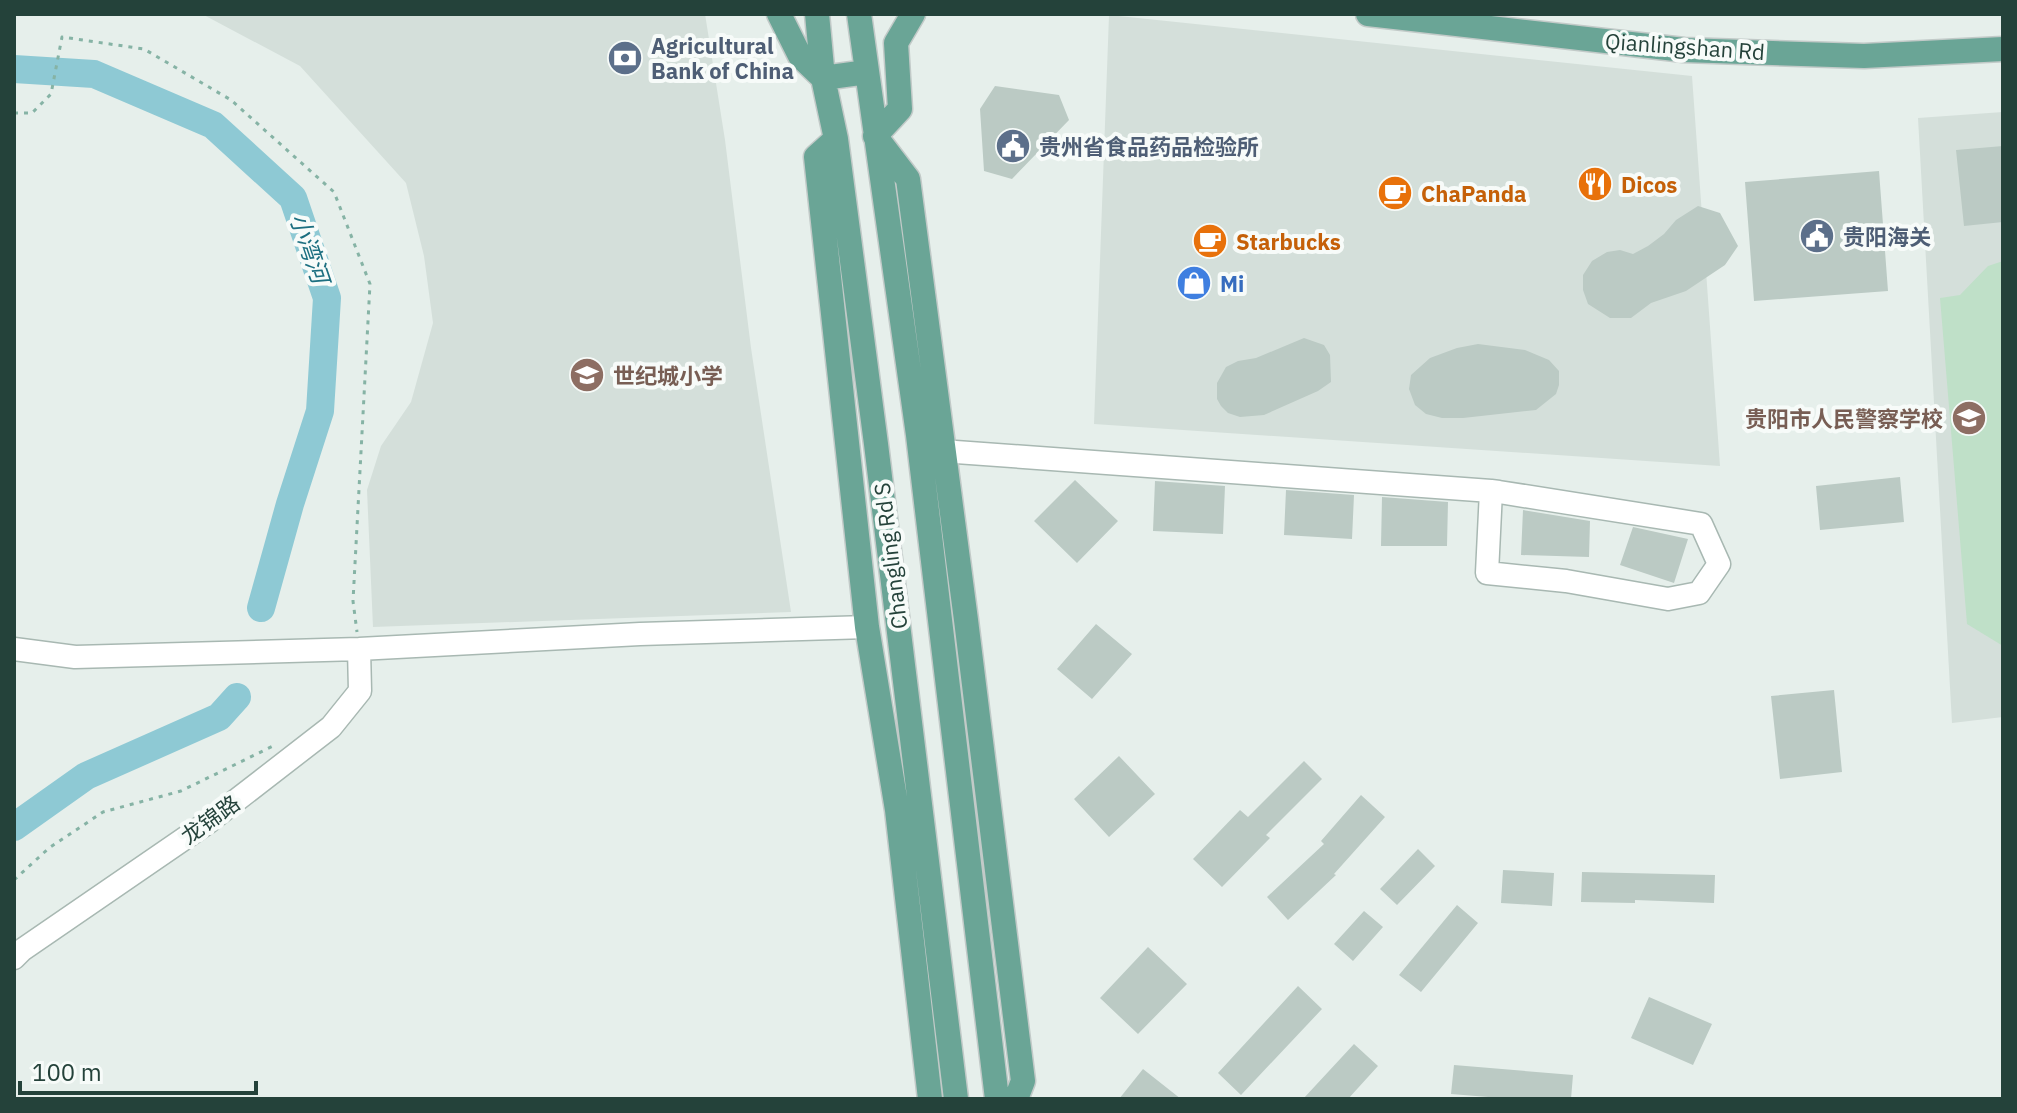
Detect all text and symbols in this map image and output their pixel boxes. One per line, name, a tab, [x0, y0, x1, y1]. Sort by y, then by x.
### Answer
street label: Qianlingshan Rd	[1604, 26, 1766, 66]
place label: Agricultural Bank of China	[651, 31, 794, 85]
bank icon: Agricultural Bank of China	[606, 39, 644, 77]
public building icon: 贵州省食品药品检验所	[994, 127, 1032, 165]
place label: 贵州省食品药品检验所	[1039, 132, 1259, 161]
restaurant icon: Dicos	[1576, 165, 1614, 203]
place label: Dicos	[1621, 170, 1677, 199]
cafe icon: ChaPanda	[1376, 174, 1414, 212]
place label: ChaPanda	[1421, 179, 1527, 208]
water label: 小湾河	[283, 209, 338, 291]
public building icon: 贵阳海关	[1798, 217, 1836, 255]
cafe icon: Starbucks	[1191, 222, 1229, 260]
place label: 贵阳海关	[1843, 222, 1931, 251]
place label: Starbucks	[1236, 227, 1341, 256]
shop icon: Mi	[1175, 264, 1213, 302]
place label: Mi	[1220, 269, 1244, 298]
school or university icon: 世纪城小学	[568, 356, 606, 394]
place label: 世纪城小学	[613, 361, 723, 390]
school or university icon: 贵阳市人民警察学校	[1950, 399, 1988, 437]
place label: 贵阳市人民警察学校	[1745, 404, 1943, 433]
street label: Changling Rd S	[867, 481, 913, 631]
street label: 龙锦路	[175, 788, 245, 850]
scale bar	[20, 1045, 256, 1095]
text: 100 m	[32, 1056, 102, 1088]

